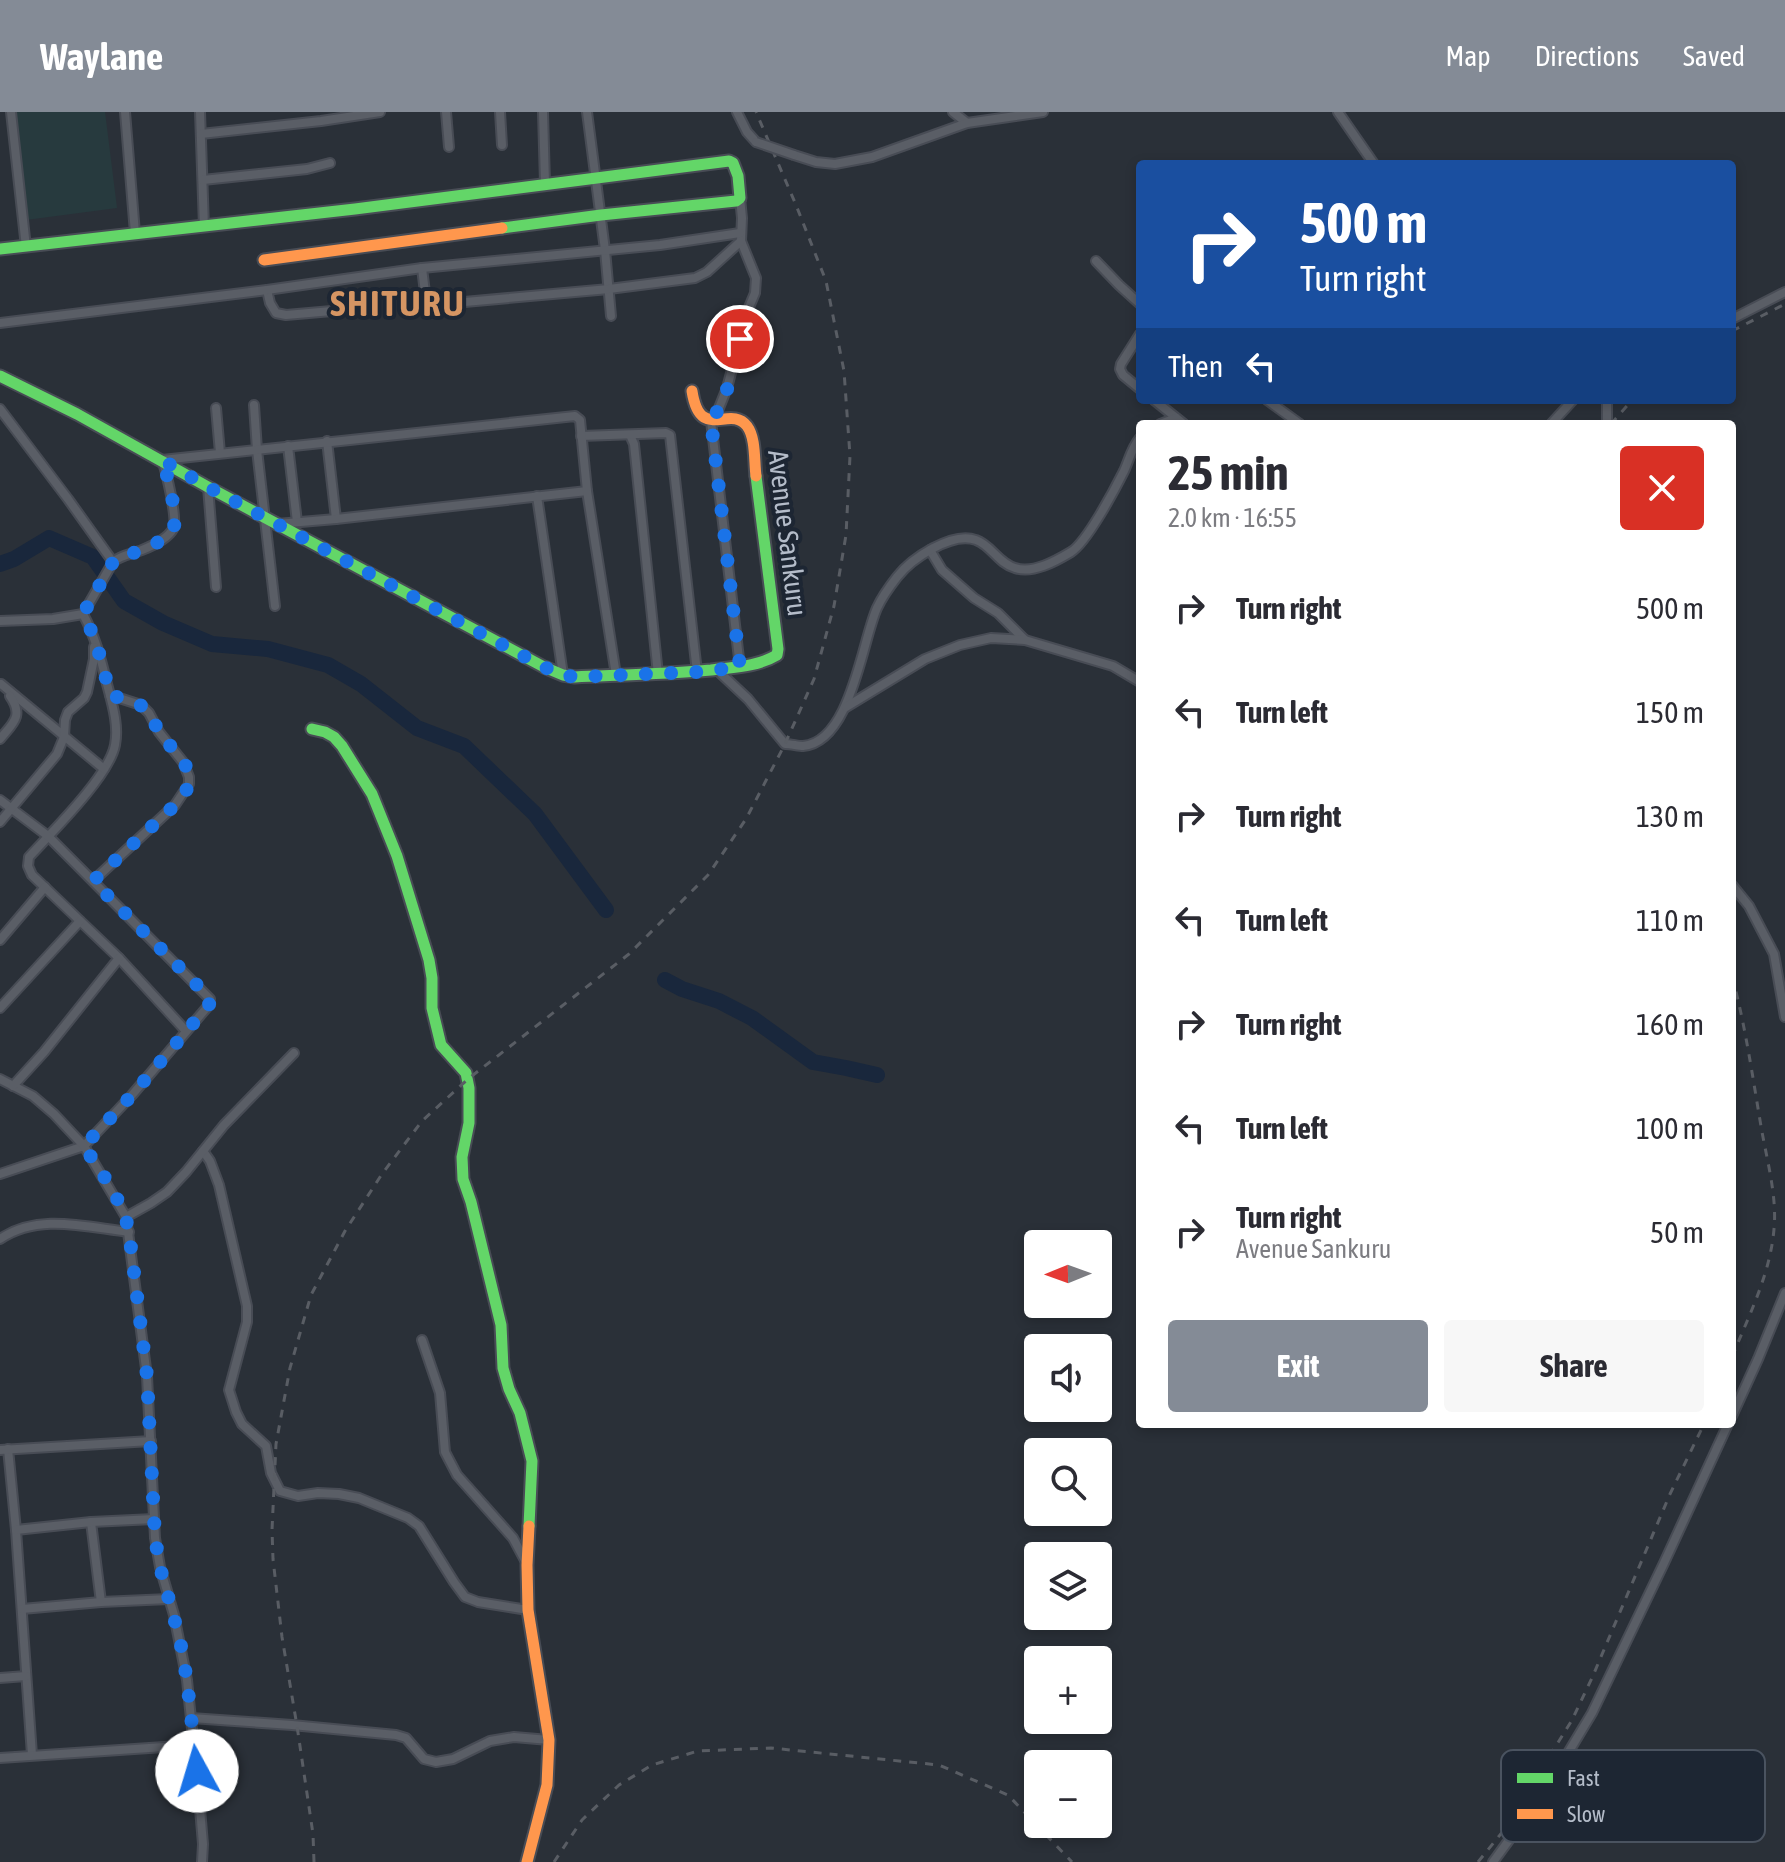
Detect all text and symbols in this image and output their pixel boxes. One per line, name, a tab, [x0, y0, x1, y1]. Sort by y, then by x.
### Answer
text: Waylane	[40, 35, 163, 78]
text: Map	[1446, 40, 1491, 72]
text: Directions	[1535, 40, 1639, 72]
text: Saved	[1683, 40, 1745, 72]
text: 500 m	[1300, 191, 1427, 255]
icon: right	[1168, 192, 1272, 296]
text: Turn right	[1300, 257, 1427, 299]
district label: SHITURU	[330, 282, 466, 324]
pin	[706, 305, 774, 373]
icon: arrive	[718, 317, 762, 361]
icon: left	[1239, 344, 1283, 388]
text: Then	[1168, 349, 1223, 383]
text: 25 min	[1168, 445, 1289, 500]
button: close	[1620, 446, 1704, 530]
street label: Avenue Sankuru	[762, 448, 814, 618]
text: 2.0 km · 16:55	[1168, 503, 1297, 533]
icon: right	[1168, 586, 1212, 630]
text: Turn right	[1236, 591, 1342, 625]
text: 500 m	[1636, 591, 1704, 625]
icon: left	[1168, 690, 1212, 734]
text: Turn left	[1236, 695, 1328, 729]
text: 150 m	[1636, 695, 1704, 729]
icon: right	[1168, 794, 1212, 838]
text: Turn right	[1236, 799, 1342, 833]
text: 130 m	[1636, 799, 1704, 833]
icon: left	[1168, 898, 1212, 942]
text: Turn left	[1236, 903, 1328, 937]
text: 110 m	[1636, 903, 1704, 937]
icon: right	[1168, 1002, 1212, 1046]
text: Turn right	[1236, 1007, 1342, 1041]
text: 160 m	[1636, 1007, 1704, 1041]
icon: left	[1168, 1106, 1212, 1150]
text: Turn left	[1236, 1111, 1328, 1145]
text: 100 m	[1636, 1111, 1704, 1145]
text: Turn right	[1236, 1200, 1342, 1234]
icon: right	[1168, 1210, 1212, 1254]
text: 50 m	[1650, 1215, 1704, 1249]
north arrow	[1024, 1230, 1112, 1318]
map controls	[1024, 1230, 1112, 1838]
text: Avenue Sankuru	[1236, 1234, 1391, 1264]
button: Exit	[1168, 1320, 1428, 1412]
button: Share	[1444, 1320, 1704, 1412]
button: sound	[1024, 1334, 1112, 1422]
button: search	[1024, 1438, 1112, 1526]
button: layers	[1024, 1542, 1112, 1630]
button: +	[1024, 1646, 1112, 1734]
position arrow	[155, 1729, 239, 1813]
button: −	[1024, 1750, 1112, 1838]
legend	[1501, 1750, 1765, 1842]
text: Fast	[1567, 1765, 1600, 1791]
text: Slow	[1567, 1801, 1605, 1827]

